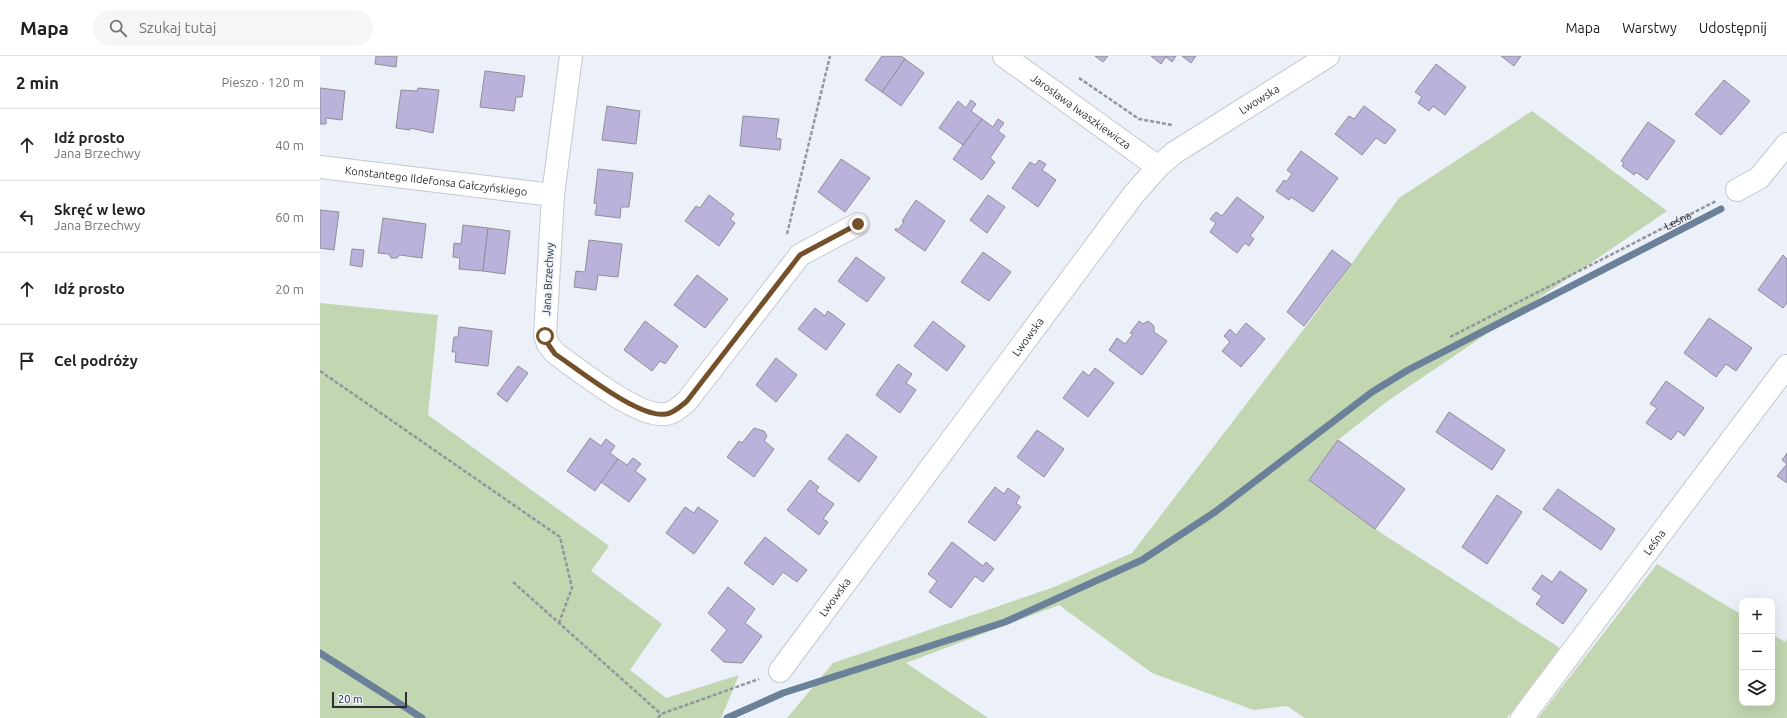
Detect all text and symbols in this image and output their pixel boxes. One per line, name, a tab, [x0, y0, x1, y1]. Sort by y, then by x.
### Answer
search box	[93, 10, 373, 46]
text: Mapa	[20, 17, 69, 39]
icon: search	[107, 17, 129, 39]
text: Szukaj tutaj	[139, 19, 216, 36]
text: Mapa	[1565, 20, 1600, 36]
text: Warstwy	[1622, 20, 1677, 36]
text: Udostępnij	[1699, 20, 1767, 36]
street label: Jarosława Iwaszkiewicza	[1029, 72, 1133, 152]
text: 2 min	[16, 73, 59, 92]
text: Pieszo · 120 m	[221, 75, 304, 89]
street label: Lwowska	[1237, 82, 1281, 116]
text: Idź prosto	[54, 129, 125, 146]
icon: ahead	[16, 134, 38, 156]
text: 40 m	[275, 138, 304, 152]
text: Jana Brzechwy	[54, 146, 140, 160]
street label: Konstantego Ildefonsa Gałczyńskiego	[344, 164, 528, 198]
text: Skręć w lewo	[54, 201, 146, 218]
icon: left	[16, 206, 38, 228]
street label: Leśna	[1663, 209, 1693, 232]
text: 60 m	[275, 210, 304, 224]
route end	[849, 215, 867, 233]
text: Jana Brzechwy	[54, 218, 140, 232]
street label: Jana Brzechwy	[540, 241, 556, 316]
icon: ahead	[16, 278, 38, 300]
text: Idź prosto	[54, 280, 125, 297]
text: 20 m	[275, 282, 304, 296]
street label: Lwowska	[1010, 315, 1046, 359]
route start	[536, 327, 554, 345]
icon: arrive	[16, 350, 38, 372]
text: Cel podróży	[54, 352, 138, 369]
street label: Leśna	[1641, 527, 1668, 557]
street label: Lwowska	[817, 576, 853, 619]
map controls	[1739, 598, 1775, 706]
button: +	[1739, 598, 1775, 634]
button: −	[1739, 634, 1775, 670]
button: layers	[1739, 670, 1775, 706]
scale bar	[332, 690, 407, 709]
text: 20 m	[338, 693, 362, 705]

